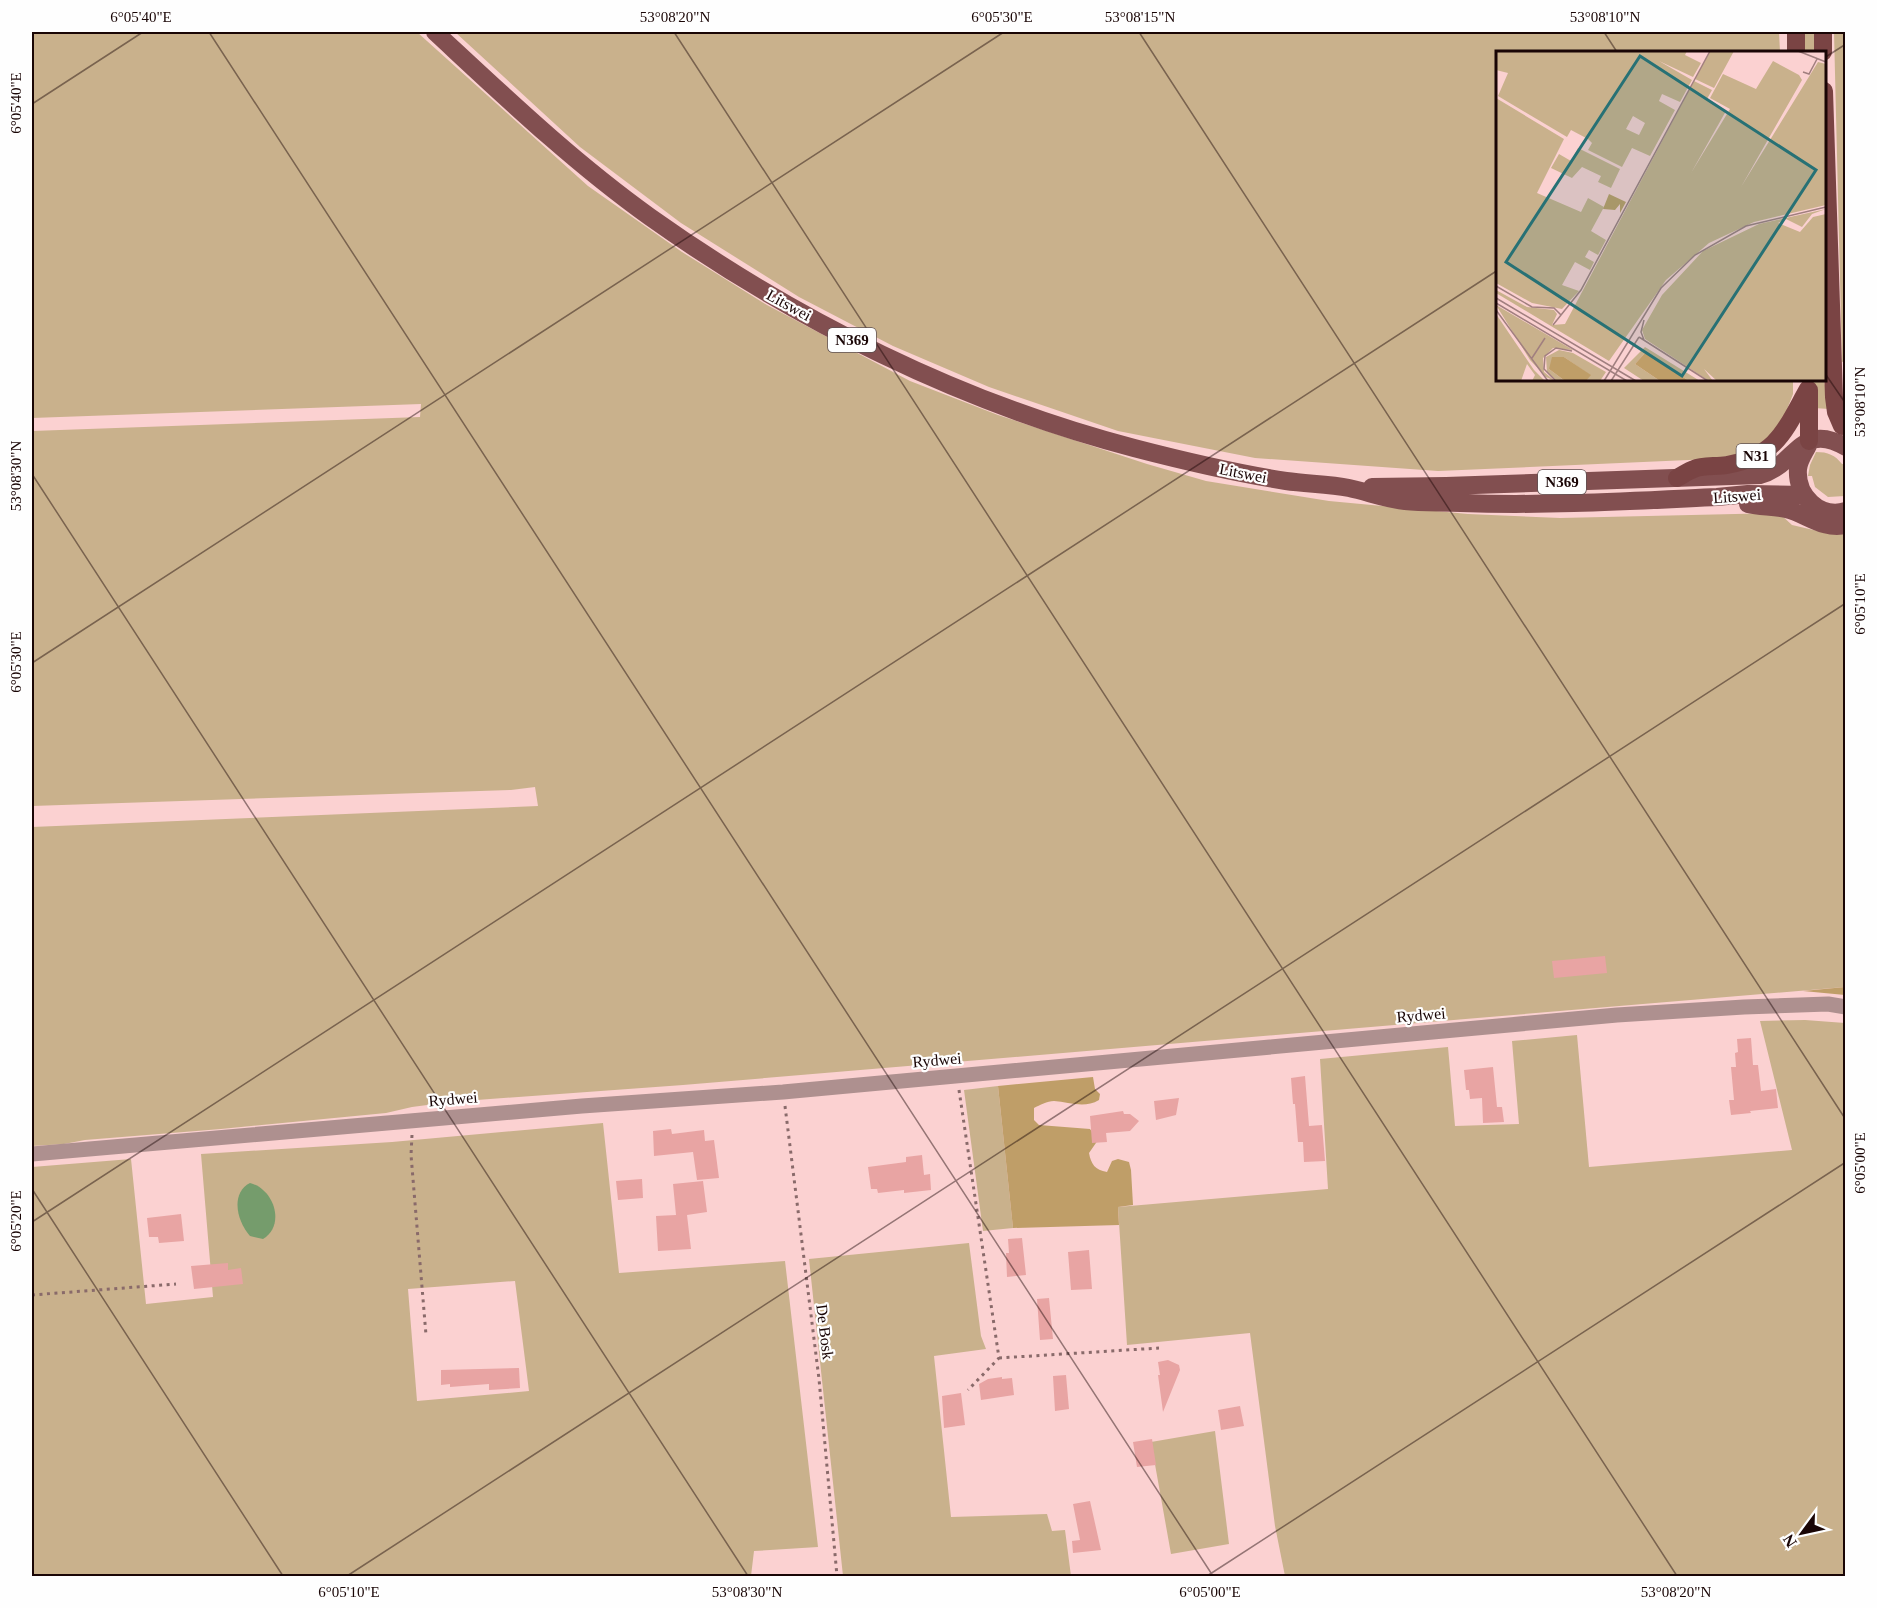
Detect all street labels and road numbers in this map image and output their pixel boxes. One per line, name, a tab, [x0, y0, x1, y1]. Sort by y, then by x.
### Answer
street label: Litswei	[764, 286, 815, 324]
road number: N369	[828, 328, 876, 352]
road number: N31	[1736, 444, 1776, 468]
street label: Litswei	[1218, 460, 1269, 486]
road number: N369	[1538, 470, 1586, 494]
street label: Litswei	[1712, 486, 1762, 506]
street label: Rydwei	[1396, 1004, 1447, 1027]
street label: Rydwei	[912, 1049, 963, 1072]
street label: Rydwei	[428, 1088, 479, 1111]
street label: De Bosk	[813, 1303, 837, 1361]

